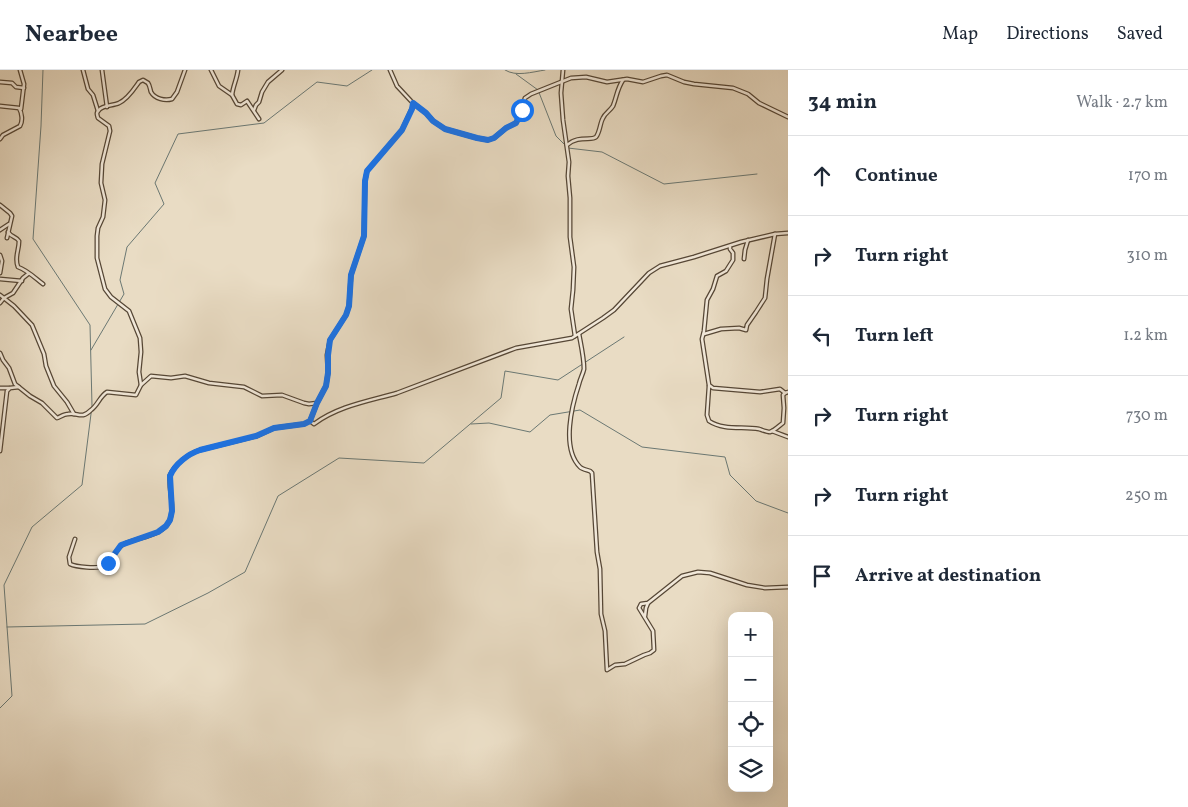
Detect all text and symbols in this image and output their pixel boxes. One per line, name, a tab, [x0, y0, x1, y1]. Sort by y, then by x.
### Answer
text: Nearbee	[25, 18, 118, 52]
text: Map	[942, 22, 978, 47]
text: Directions	[1006, 22, 1089, 47]
text: Saved	[1117, 22, 1163, 47]
text: 34 min	[808, 88, 877, 117]
text: Walk · 2.7 km	[1076, 92, 1168, 114]
route start	[511, 99, 534, 122]
icon: ahead	[808, 162, 836, 190]
text: Continue	[855, 163, 938, 189]
text: 170 m	[1128, 165, 1168, 187]
icon: right	[808, 242, 836, 270]
text: Turn right	[855, 243, 948, 269]
text: 310 m	[1127, 245, 1168, 267]
icon: left	[808, 322, 836, 350]
text: Turn left	[855, 323, 934, 349]
text: 1.2 km	[1123, 325, 1168, 347]
icon: right	[808, 402, 836, 430]
text: Turn right	[855, 403, 948, 429]
text: 730 m	[1126, 405, 1168, 427]
icon: right	[808, 482, 836, 510]
text: Turn right	[855, 483, 948, 509]
text: 250 m	[1125, 485, 1168, 507]
route end	[97, 552, 120, 575]
icon: arrive	[808, 562, 836, 590]
text: Arrive at destination	[855, 563, 1041, 589]
map controls	[728, 612, 773, 792]
button: +	[728, 612, 773, 657]
button: −	[728, 657, 773, 702]
button: locate	[728, 702, 773, 747]
button: layers	[728, 747, 773, 792]

